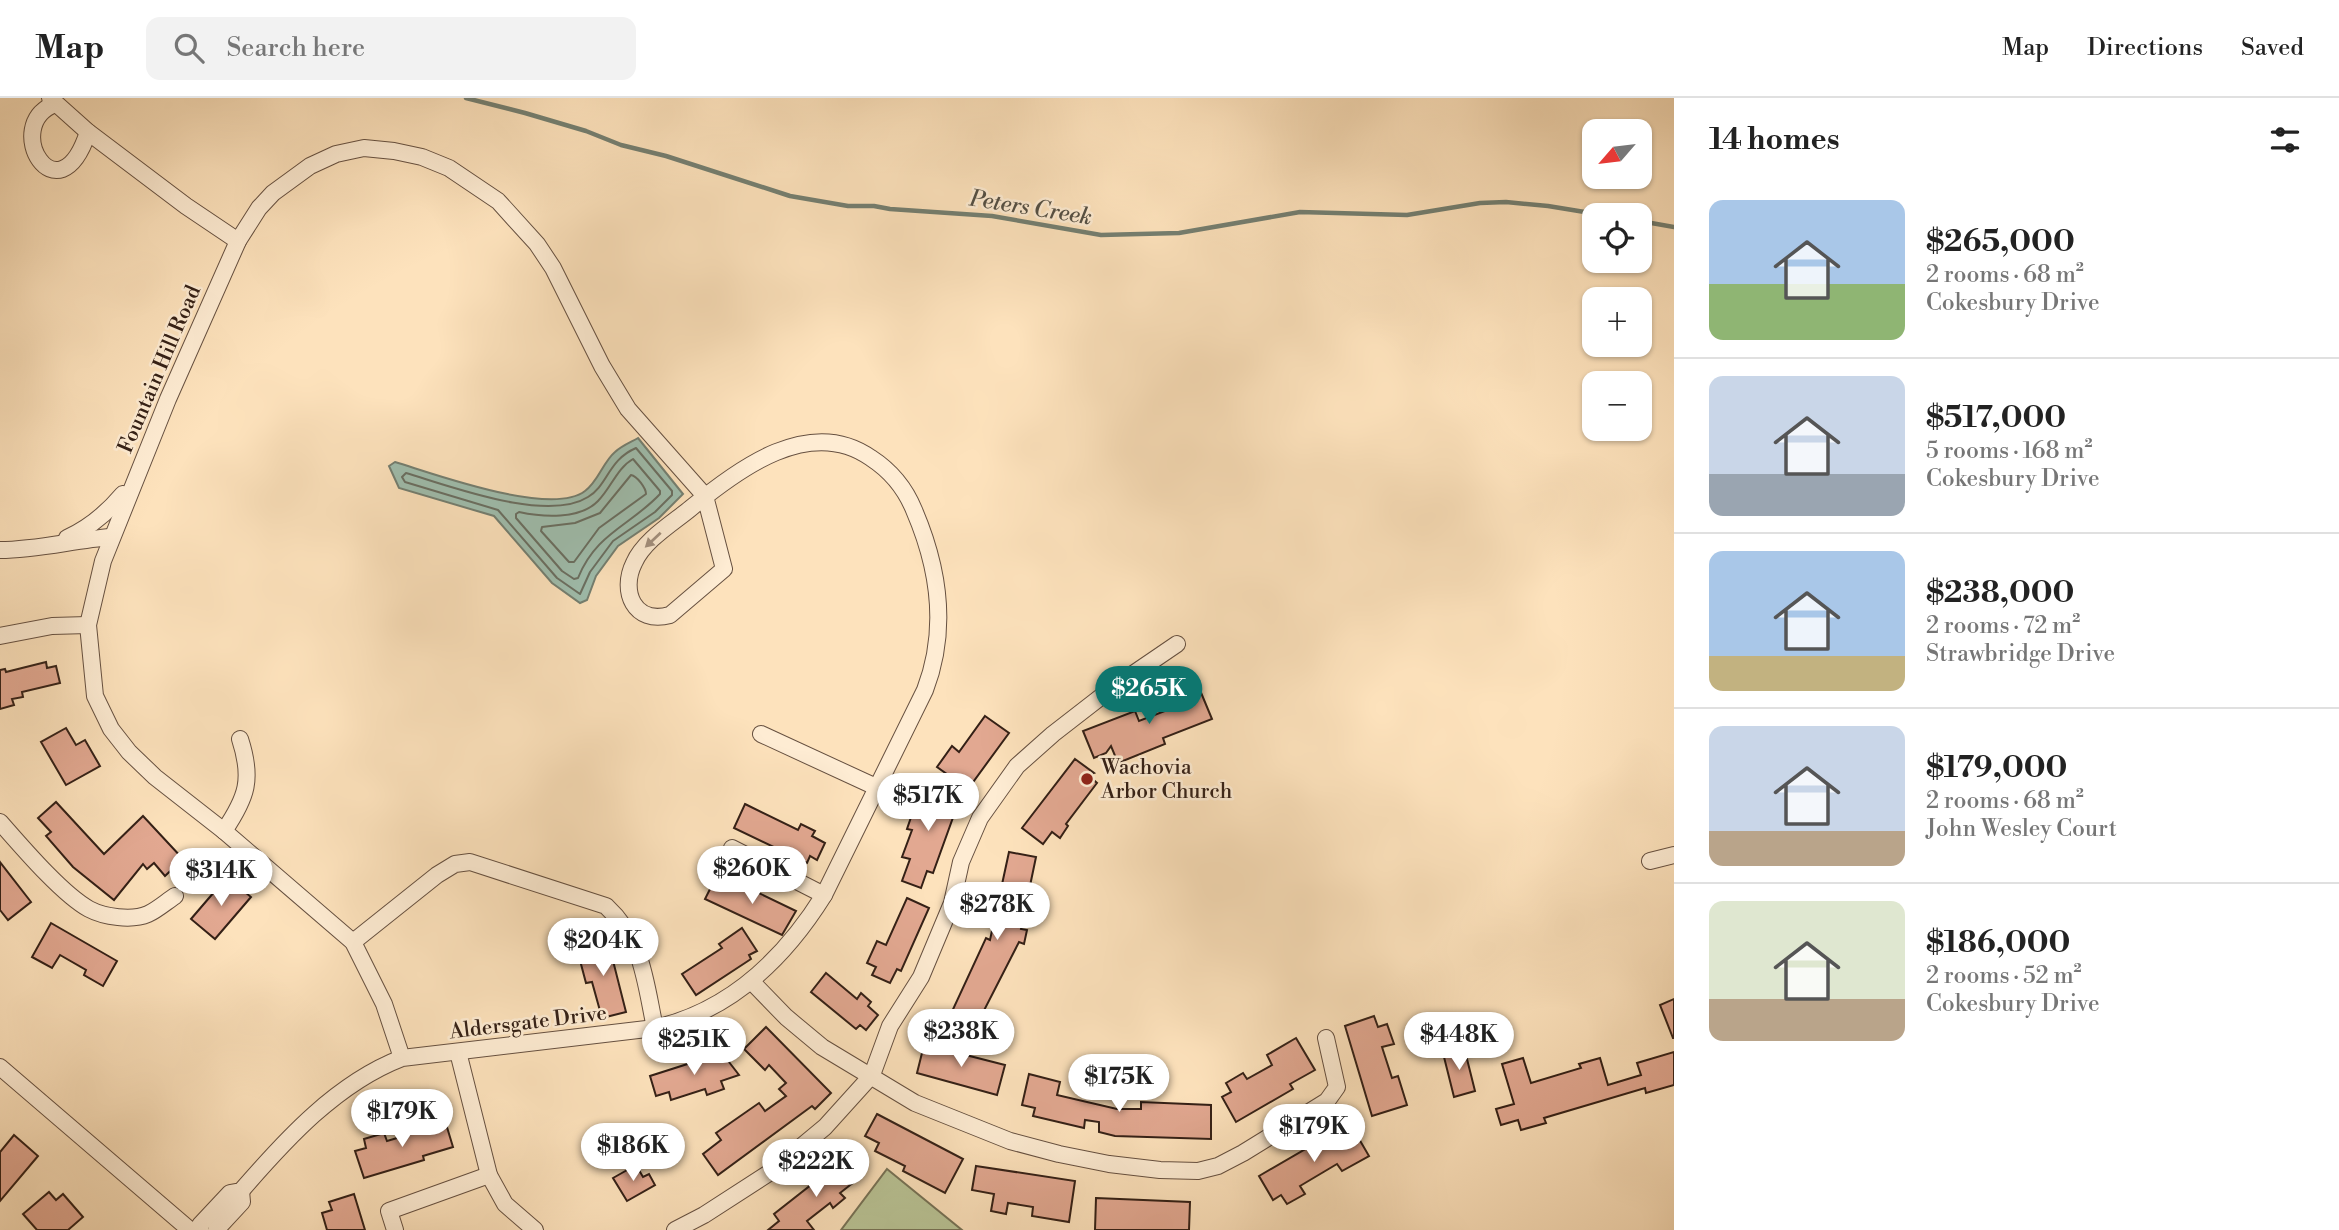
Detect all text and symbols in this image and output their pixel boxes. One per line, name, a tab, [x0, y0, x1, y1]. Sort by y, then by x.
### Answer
search box	[146, 17, 636, 80]
text: Map	[35, 28, 104, 69]
icon: search	[170, 29, 208, 67]
text: Search here	[226, 32, 365, 64]
text: Map	[2002, 33, 2049, 63]
text: Directions	[2087, 33, 2203, 63]
text: Saved	[2241, 33, 2304, 63]
north arrow	[1582, 119, 1652, 189]
map controls	[1582, 119, 1652, 441]
text: 14 homes	[1709, 121, 1840, 159]
icon: filters	[2266, 121, 2304, 159]
water label: Peters Creek	[967, 184, 1094, 231]
button: locate	[1582, 203, 1652, 273]
text: $265,000	[1926, 223, 2075, 261]
icon: home	[1765, 228, 1849, 312]
text: 2 rooms · 68 m²	[1926, 261, 2084, 289]
street label: Fountain Hill Road	[113, 281, 207, 457]
button: +	[1582, 287, 1652, 357]
text: Cokesbury Drive	[1926, 289, 2100, 317]
button: −	[1582, 371, 1652, 441]
text: $517,000	[1926, 399, 2066, 437]
icon: home	[1765, 404, 1849, 488]
text: 5 rooms · 168 m²	[1926, 437, 2093, 465]
text: Cokesbury Drive	[1926, 465, 2100, 493]
one-way arrow	[645, 532, 662, 548]
text: $238,000	[1926, 574, 2074, 612]
icon: home	[1765, 579, 1849, 663]
text: 2 rooms · 72 m²	[1926, 612, 2080, 640]
text: Strawbridge Drive	[1926, 640, 2115, 668]
pin: $265K	[1100, 666, 1198, 726]
text: $265K	[1111, 675, 1187, 703]
text: $179,000	[1926, 749, 2067, 787]
icon: home	[1765, 754, 1849, 838]
place label: Wachovia Arbor Church	[1100, 755, 1233, 805]
marker: Wachovia Arbor Church	[1079, 771, 1095, 787]
pin: $517K	[879, 774, 977, 833]
text: $517K	[893, 782, 963, 810]
text: 2 rooms · 68 m²	[1926, 787, 2084, 815]
text: John Wesley Court	[1926, 815, 2117, 843]
pin: $260K	[703, 846, 801, 906]
pin: $314K	[172, 848, 270, 908]
text: $260K	[713, 855, 791, 883]
text: $314K	[185, 857, 257, 885]
pin: $278K	[948, 882, 1046, 942]
text: $278K	[960, 891, 1034, 919]
pin: $204K	[554, 918, 652, 978]
text: $186,000	[1926, 924, 2070, 962]
text: $204K	[564, 927, 642, 955]
icon: home	[1765, 929, 1849, 1013]
text: 2 rooms · 52 m²	[1926, 962, 2082, 990]
text: Cokesbury Drive	[1926, 990, 2100, 1018]
street label: Aldersgate Drive	[447, 1000, 608, 1046]
pin: $238K	[912, 1010, 1010, 1069]
pin: $448K	[1410, 1012, 1508, 1072]
pin: $251K	[645, 1018, 743, 1077]
text: $238K	[923, 1018, 999, 1046]
text: $448K	[1420, 1021, 1498, 1049]
text: $251K	[658, 1026, 730, 1054]
pin: $175K	[1070, 1054, 1168, 1114]
text: $175K	[1084, 1063, 1154, 1091]
pin: $179K	[353, 1090, 451, 1149]
text: $179K	[367, 1098, 437, 1126]
pin: $179K	[1265, 1104, 1363, 1164]
text: $179K	[1279, 1113, 1349, 1141]
pin: $186K	[584, 1124, 682, 1183]
text: $186K	[597, 1132, 669, 1160]
pin: $222K	[767, 1140, 865, 1199]
text: $222K	[778, 1148, 854, 1176]

